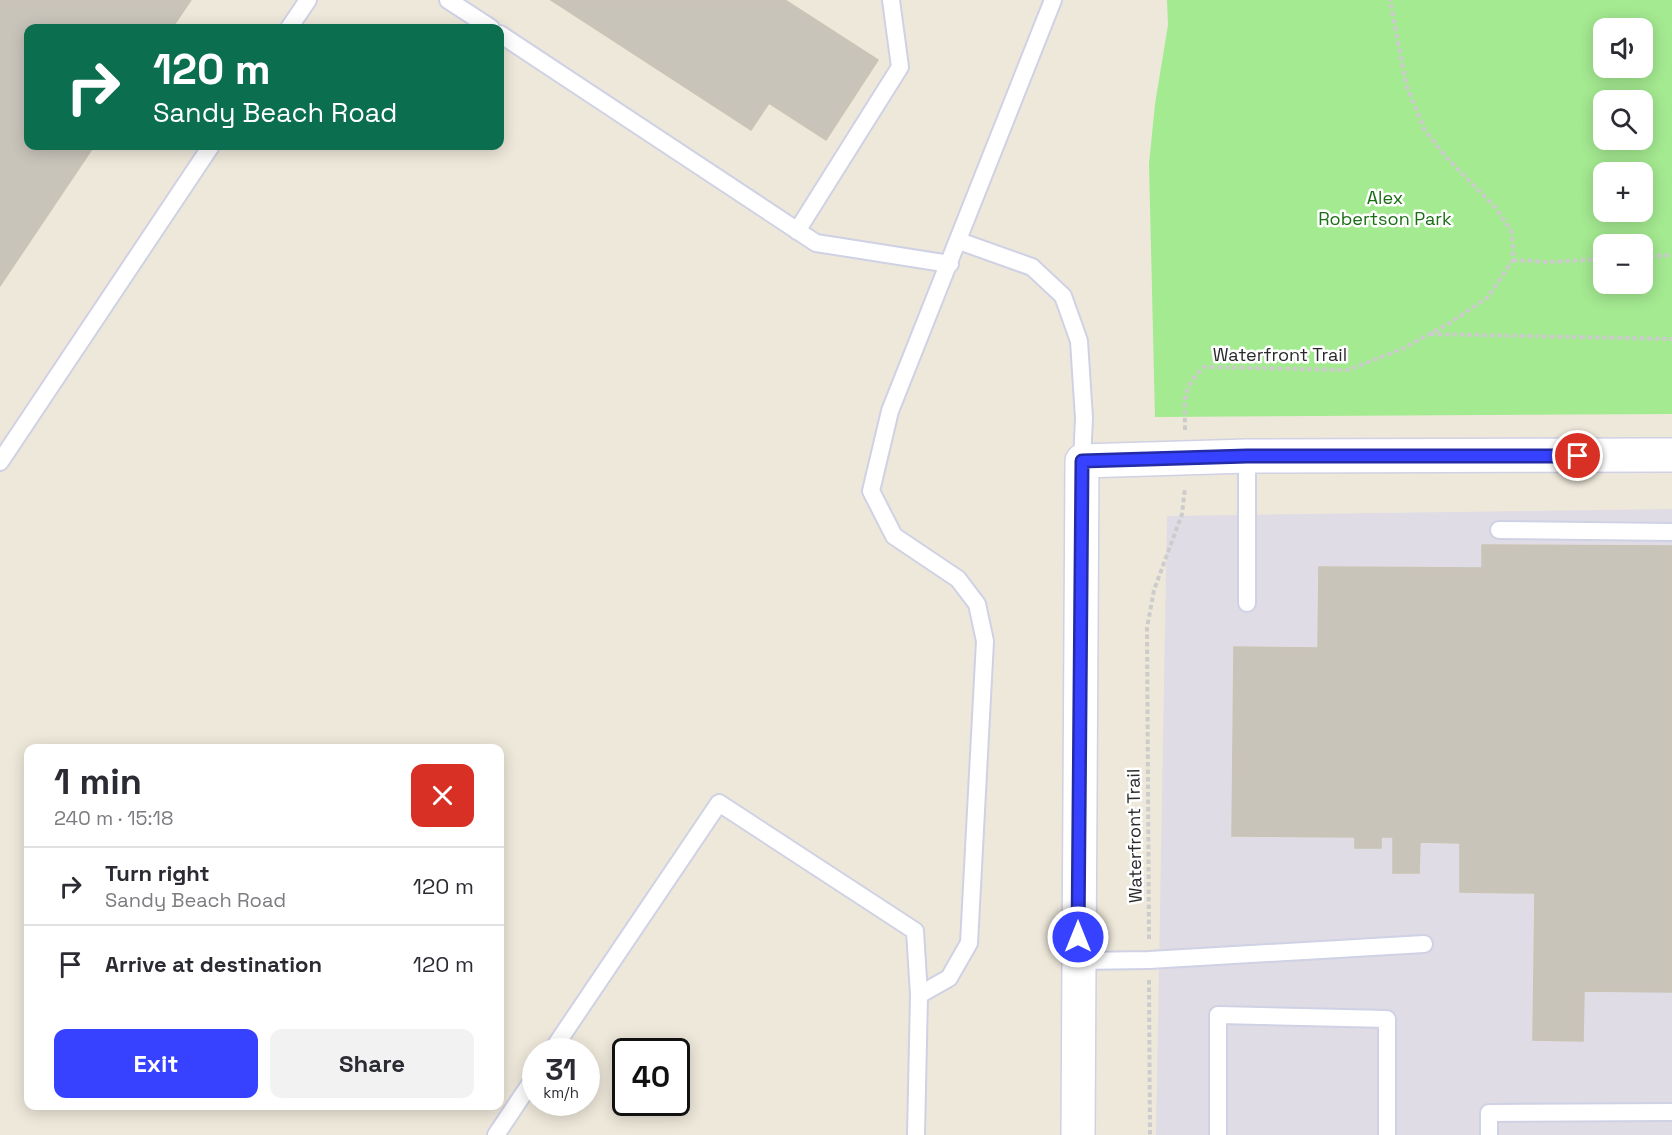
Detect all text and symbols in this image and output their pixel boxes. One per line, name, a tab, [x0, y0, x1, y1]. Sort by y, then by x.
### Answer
map controls	[1593, 18, 1653, 294]
button: sound	[1593, 18, 1653, 78]
text: 120 m	[153, 43, 271, 96]
icon: right	[54, 48, 132, 126]
button: search	[1593, 90, 1653, 150]
text: Sandy Beach Road	[153, 95, 397, 130]
button: +	[1593, 162, 1653, 222]
park label: Alex Robertson Park	[1318, 186, 1452, 230]
button: −	[1593, 234, 1653, 294]
street label: Waterfront Trail	[1213, 343, 1347, 366]
pin	[1552, 430, 1603, 481]
icon: arrive	[1561, 439, 1594, 472]
text: 1 min	[54, 759, 142, 805]
button: close	[411, 764, 474, 827]
street label: Waterfront Trail	[1121, 769, 1147, 903]
text: 240 m · 15:18	[54, 805, 173, 831]
text: Turn right	[105, 859, 210, 887]
icon: right	[54, 870, 87, 903]
text: 120 m	[413, 872, 474, 900]
text: Sandy Beach Road	[105, 887, 286, 913]
position arrow	[1046, 905, 1110, 969]
icon: arrive	[54, 948, 87, 981]
text: Arrive at destination	[105, 950, 322, 978]
text: 120 m	[413, 950, 474, 978]
button: Exit	[54, 1029, 258, 1098]
button: Share	[270, 1029, 474, 1098]
speed limit sign: 40	[612, 1038, 690, 1116]
text: 31	[545, 1050, 577, 1089]
text: km/h	[543, 1083, 579, 1102]

